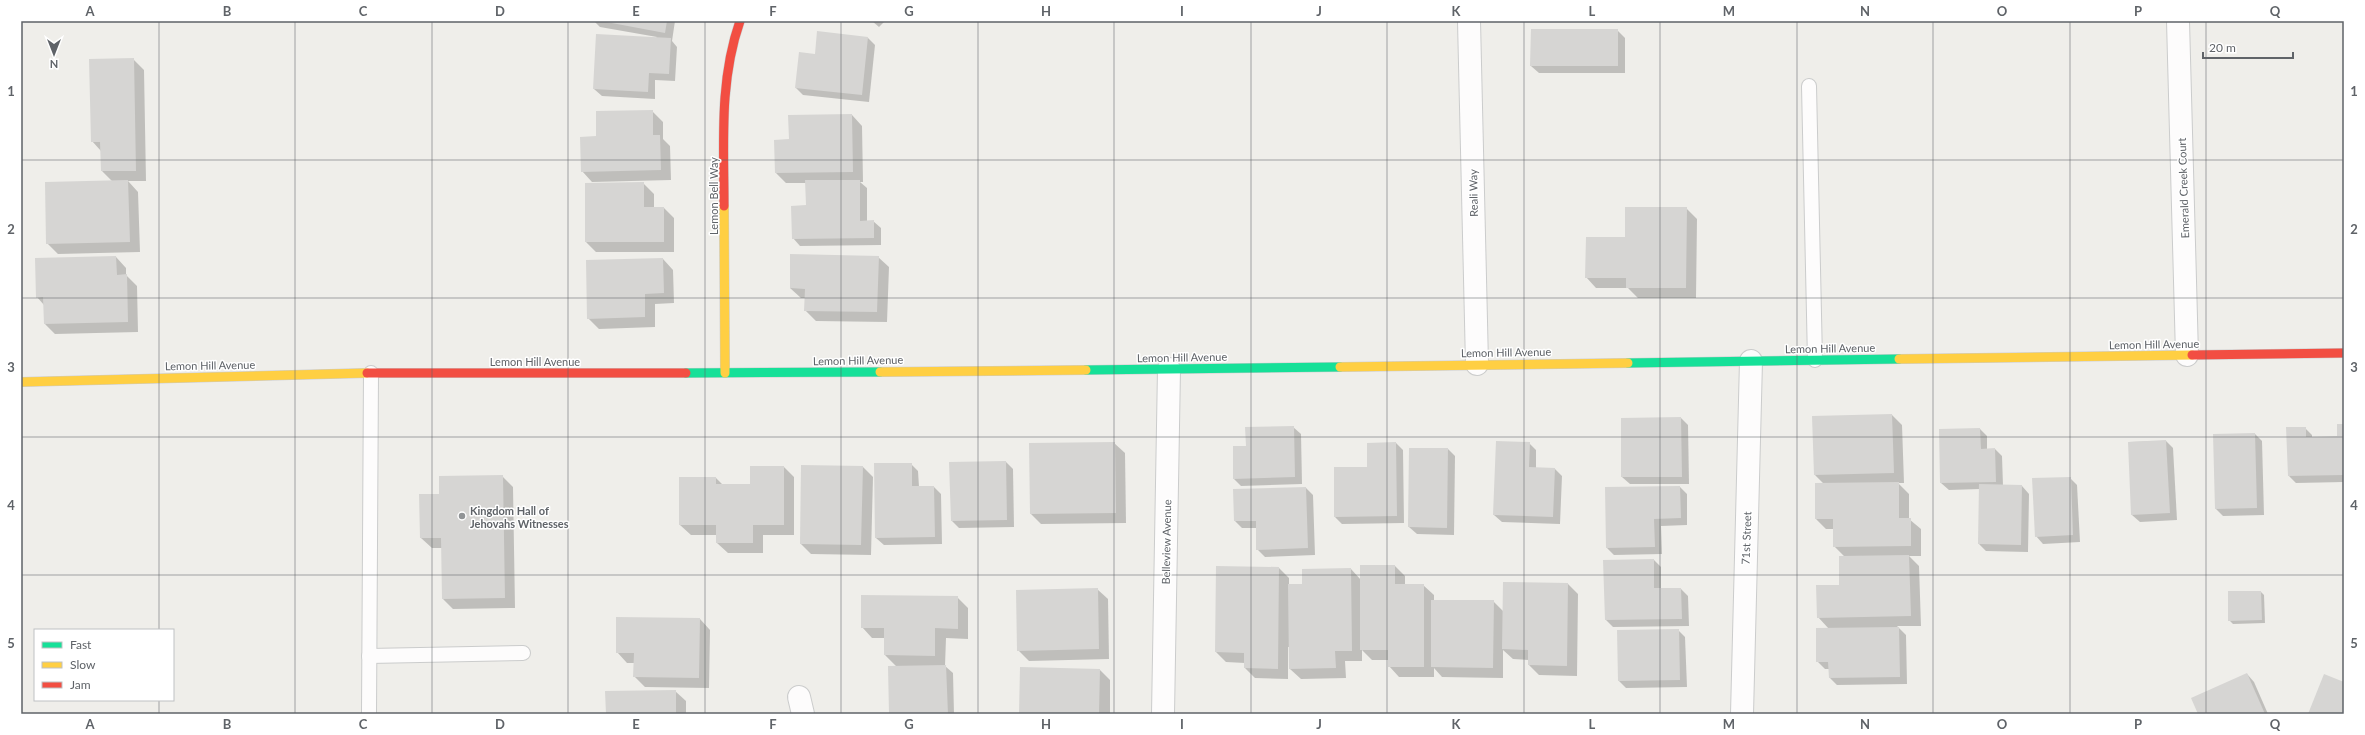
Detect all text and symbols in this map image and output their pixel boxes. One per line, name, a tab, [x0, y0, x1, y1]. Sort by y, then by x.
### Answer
text: A	[84, 3, 95, 19]
text: B	[223, 3, 232, 19]
text: C	[359, 3, 368, 19]
text: D	[495, 3, 505, 19]
text: E	[632, 3, 640, 19]
text: F	[769, 3, 777, 19]
text: G	[904, 3, 914, 19]
text: H	[1041, 3, 1051, 19]
text: I	[1180, 3, 1184, 19]
text: J	[1316, 3, 1322, 19]
text: K	[1452, 3, 1462, 19]
text: L	[1589, 3, 1596, 19]
text: M	[1723, 3, 1735, 19]
text: N	[1860, 3, 1870, 19]
text: O	[1997, 3, 2008, 19]
text: P	[2134, 3, 2142, 19]
text: Q	[2270, 3, 2281, 19]
north arrow	[34, 34, 74, 74]
scale bar	[2203, 34, 2293, 60]
text: 20 m	[2209, 40, 2236, 55]
text: N	[50, 58, 58, 71]
text: 1	[7, 83, 15, 99]
text: 1	[2350, 83, 2358, 99]
street label: Emerald Creek Court	[2175, 137, 2191, 239]
street label: Lemon Bell Way	[707, 157, 720, 235]
street label: Reali Way	[1466, 169, 1480, 217]
text: 2	[7, 221, 15, 237]
text: 2	[2350, 221, 2358, 237]
street label: Lemon Hill Avenue	[2109, 337, 2199, 351]
street label: Lemon Hill Avenue	[1785, 341, 1875, 355]
street label: Lemon Hill Avenue	[1461, 345, 1551, 359]
street label: Lemon Hill Avenue	[1137, 350, 1227, 364]
street label: Lemon Hill Avenue	[813, 353, 903, 367]
street label: Lemon Hill Avenue	[490, 355, 580, 368]
street label: Lemon Hill Avenue	[165, 358, 255, 372]
text: 3	[7, 359, 15, 375]
text: 3	[2350, 359, 2358, 375]
text: 4	[7, 497, 15, 513]
text: 4	[2350, 497, 2358, 513]
street label: Belleview Avenue	[1159, 499, 1173, 585]
place label: Kingdom Hall of Jehovahs Witnesses	[470, 504, 569, 530]
marker: Kingdom Hall of Jehovahs Witnesses	[457, 511, 467, 521]
street label: 71st Street	[1739, 511, 1753, 565]
legend	[34, 629, 174, 701]
text: 5	[7, 635, 15, 651]
text: 5	[2350, 635, 2358, 651]
text: Fast	[70, 637, 92, 652]
text: Slow	[70, 657, 96, 672]
text: Jam	[70, 677, 91, 692]
text: A	[84, 716, 95, 732]
text: B	[223, 716, 232, 732]
text: C	[359, 716, 368, 732]
text: D	[495, 716, 505, 732]
text: E	[632, 716, 640, 732]
text: F	[769, 716, 777, 732]
text: G	[904, 716, 914, 732]
text: H	[1041, 716, 1051, 732]
text: I	[1180, 716, 1184, 732]
text: J	[1316, 716, 1322, 732]
text: K	[1452, 716, 1462, 732]
text: L	[1589, 716, 1596, 732]
text: M	[1723, 716, 1735, 732]
text: N	[1860, 716, 1870, 732]
text: O	[1997, 716, 2008, 732]
text: P	[2134, 716, 2142, 732]
text: Q	[2270, 716, 2281, 732]

